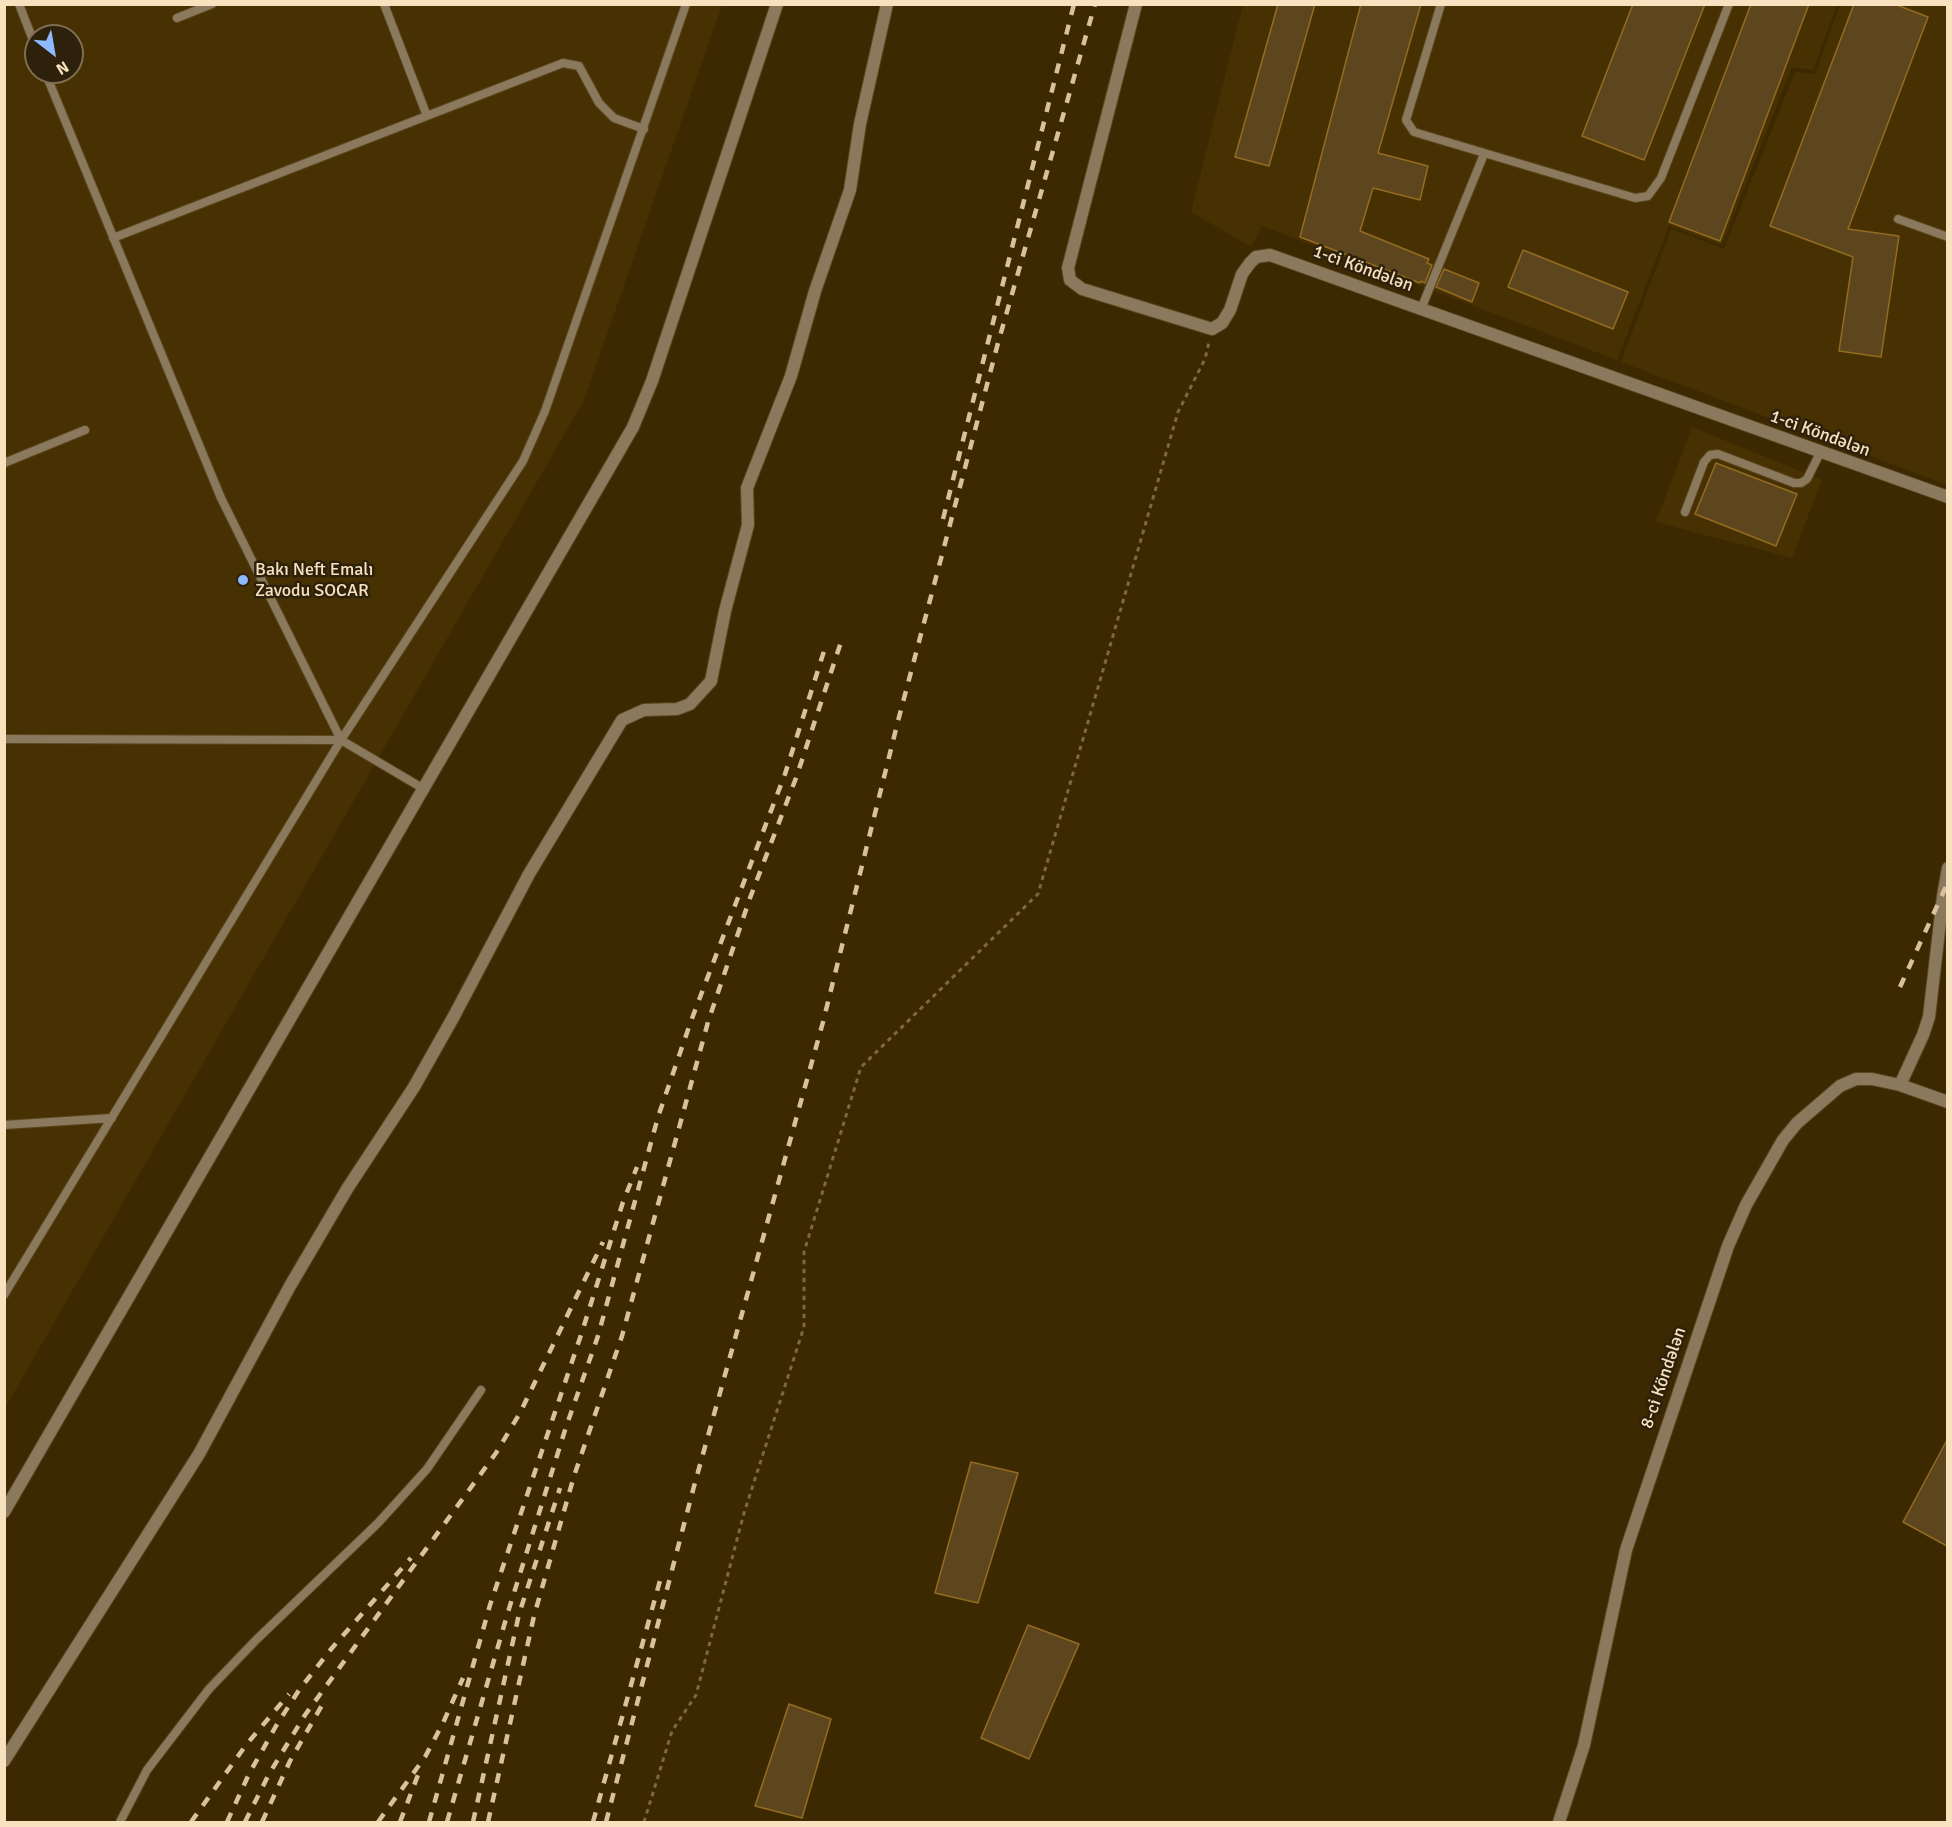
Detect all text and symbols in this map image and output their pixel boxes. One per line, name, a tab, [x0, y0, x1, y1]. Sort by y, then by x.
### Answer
north arrow	[24, 24, 84, 84]
text: N	[52, 56, 72, 79]
street label: 1-ci Köndələn	[1310, 241, 1416, 297]
street label: 1-ci Köndələn	[1767, 406, 1873, 462]
place label: Bakı Neft Emalı Zavodu SOCAR	[255, 559, 373, 602]
marker: Bakı Neft Emalı Zavodu SOCAR	[236, 573, 250, 587]
street label: 8-ci Köndələn	[1637, 1324, 1691, 1432]

